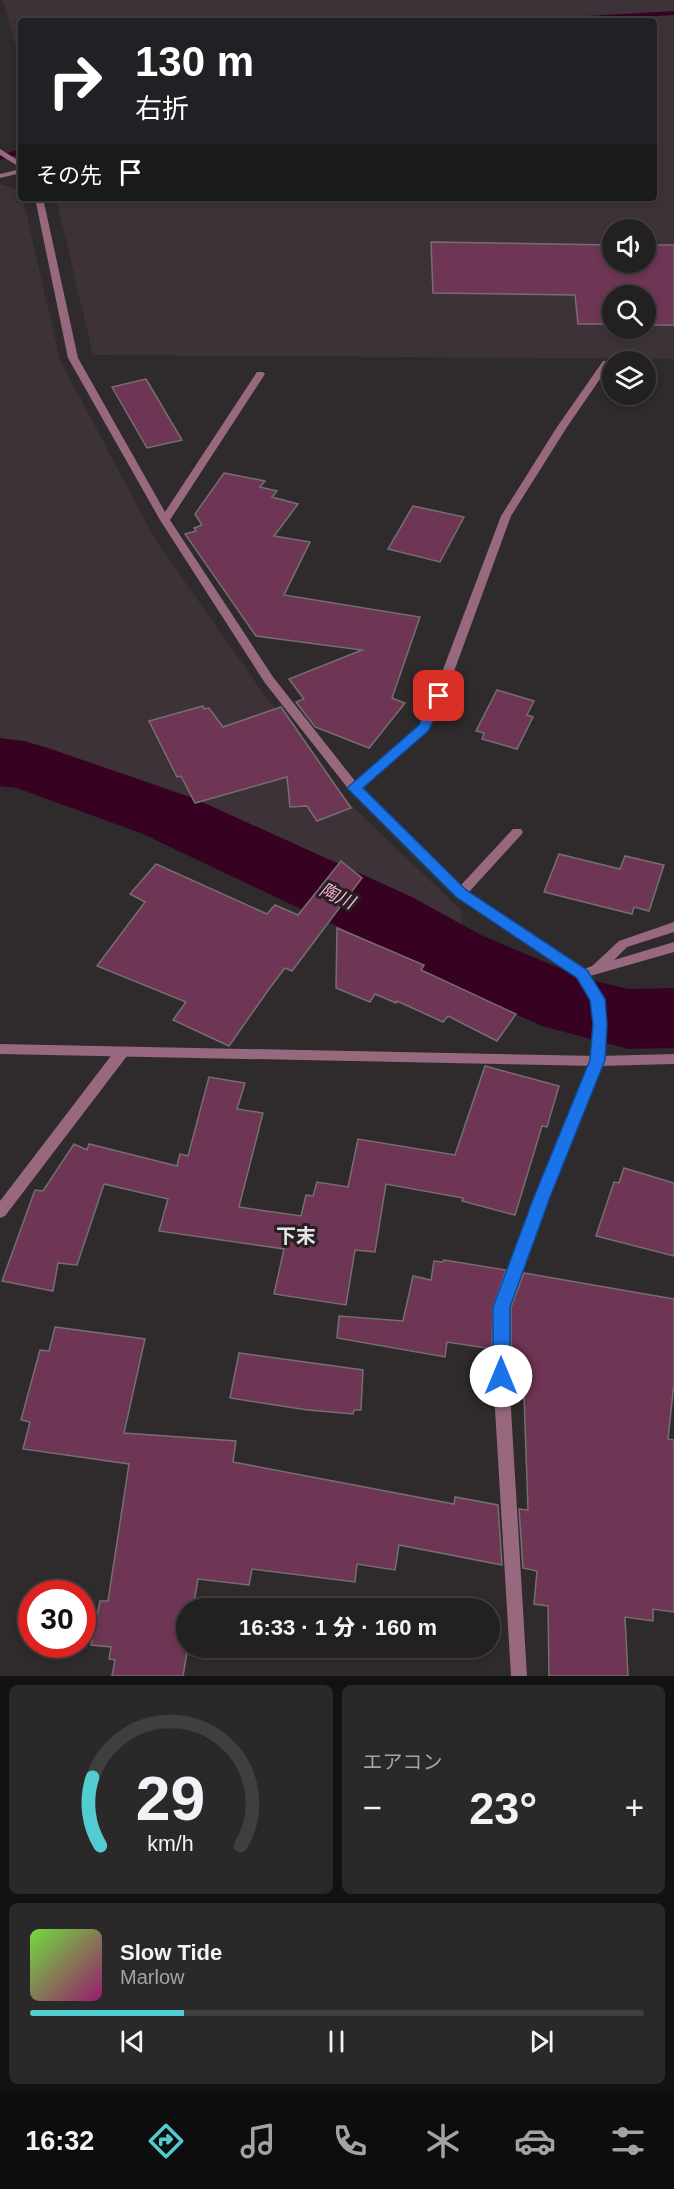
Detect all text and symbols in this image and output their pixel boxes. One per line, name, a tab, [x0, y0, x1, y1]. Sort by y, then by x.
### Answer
text: 130 m	[135, 38, 254, 85]
icon: right	[36, 42, 114, 120]
text: 右折	[135, 94, 189, 124]
icon: arrive	[114, 156, 147, 189]
text: その先	[36, 163, 102, 188]
map controls	[602, 219, 656, 405]
button: sound	[602, 219, 656, 273]
button: search	[602, 285, 656, 339]
button: layers	[602, 351, 656, 405]
pin	[413, 670, 464, 721]
icon: arrive	[422, 679, 455, 712]
water label: 陶川	[316, 879, 359, 914]
district label: 下末	[276, 1225, 316, 1247]
position arrow	[469, 1344, 533, 1408]
speed limit sign: 30	[18, 1580, 96, 1658]
text: 16:33 · 1 分 · 160 m	[239, 1615, 437, 1640]
text: エアコン	[363, 1751, 443, 1773]
text: 29	[136, 1764, 205, 1833]
text: 23°	[469, 1783, 537, 1834]
text: −	[363, 1789, 382, 1826]
text: +	[625, 1789, 644, 1826]
text: km/h	[148, 1833, 194, 1857]
text: Slow Tide	[120, 1940, 222, 1965]
text: Marlow	[120, 1966, 184, 1988]
icon: previous	[116, 2025, 149, 2058]
icon: pause	[320, 2025, 353, 2058]
icon: next	[525, 2025, 558, 2058]
icon: directions	[145, 2120, 187, 2162]
icon: music	[237, 2120, 279, 2162]
icon: phone	[329, 2120, 371, 2162]
icon: climate	[422, 2120, 464, 2162]
icon: car	[514, 2120, 556, 2162]
icon: filters	[607, 2120, 649, 2162]
text: 16:32	[25, 2126, 94, 2156]

